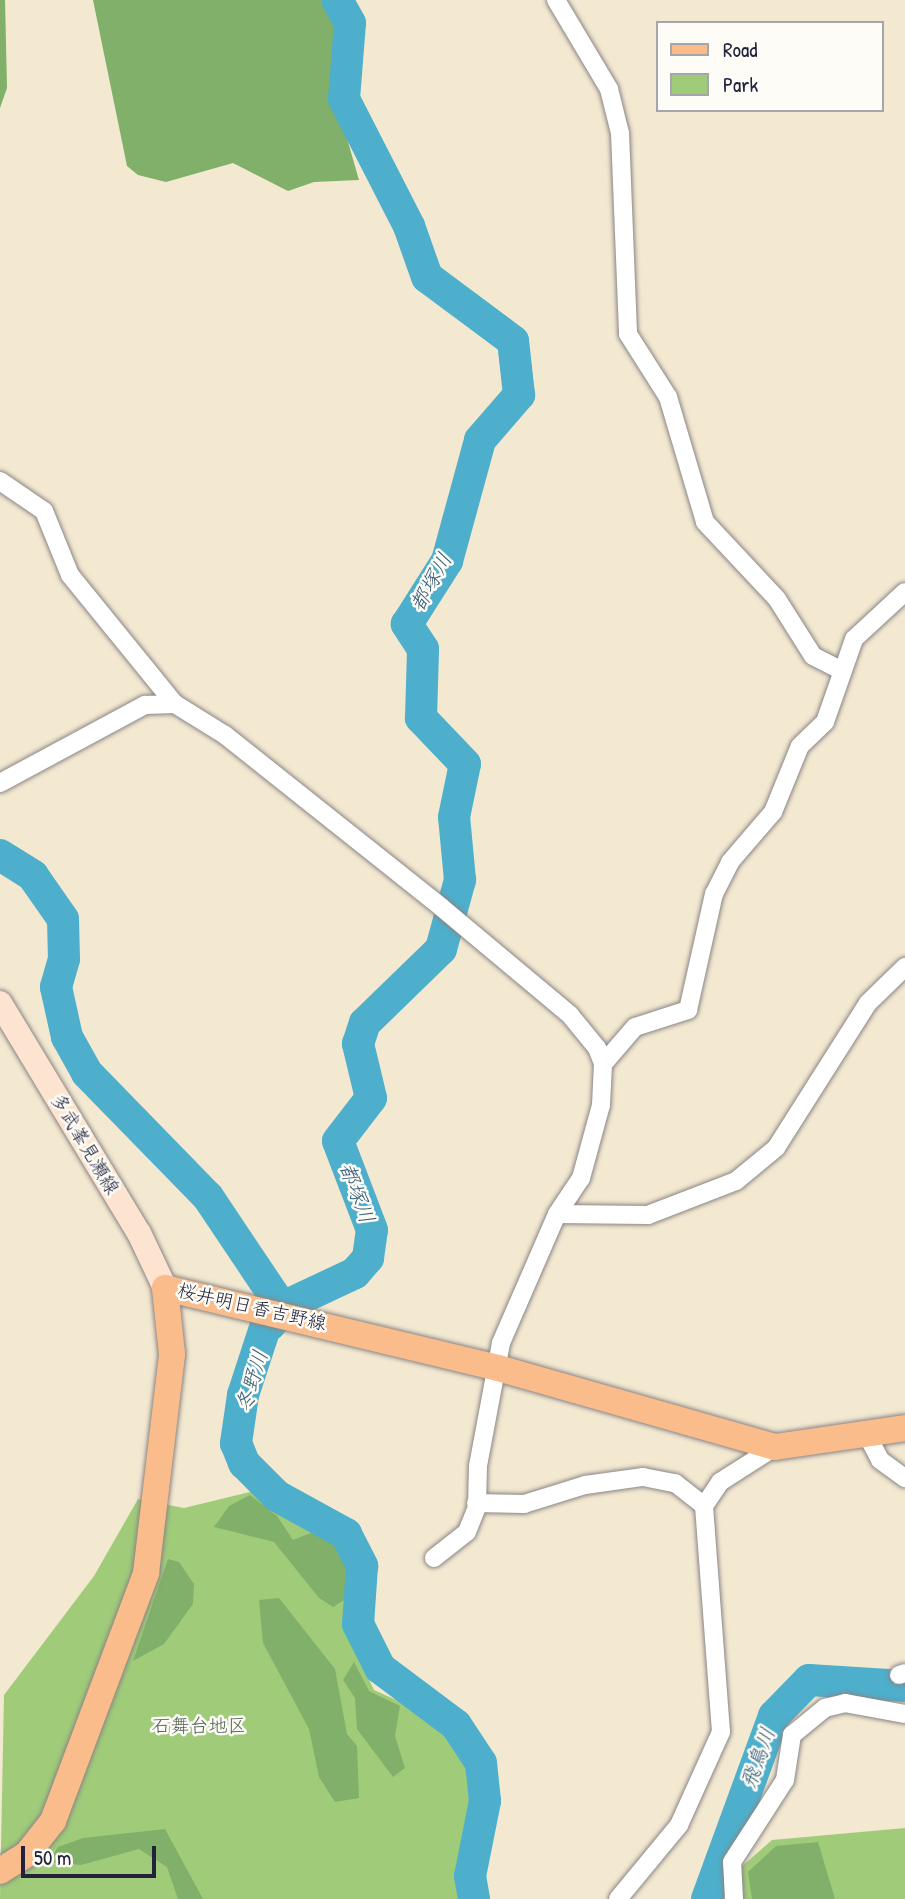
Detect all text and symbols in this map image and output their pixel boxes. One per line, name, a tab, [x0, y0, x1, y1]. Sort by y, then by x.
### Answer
legend	[656, 21, 884, 112]
text: Road	[723, 35, 757, 64]
text: Park	[723, 70, 758, 99]
water label: 都塚川	[405, 548, 457, 616]
street label: 多武峯見瀬線	[46, 1089, 124, 1199]
water label: 都塚川	[334, 1159, 380, 1227]
street label: 桜井明日香吉野線	[175, 1279, 329, 1335]
water label: 冬野川	[231, 1347, 273, 1415]
park label: 石舞台地区	[152, 1715, 246, 1737]
water label: 飛鳥川	[735, 1724, 781, 1792]
scale bar	[24, 1832, 159, 1876]
text: 50 m	[34, 1843, 71, 1872]

